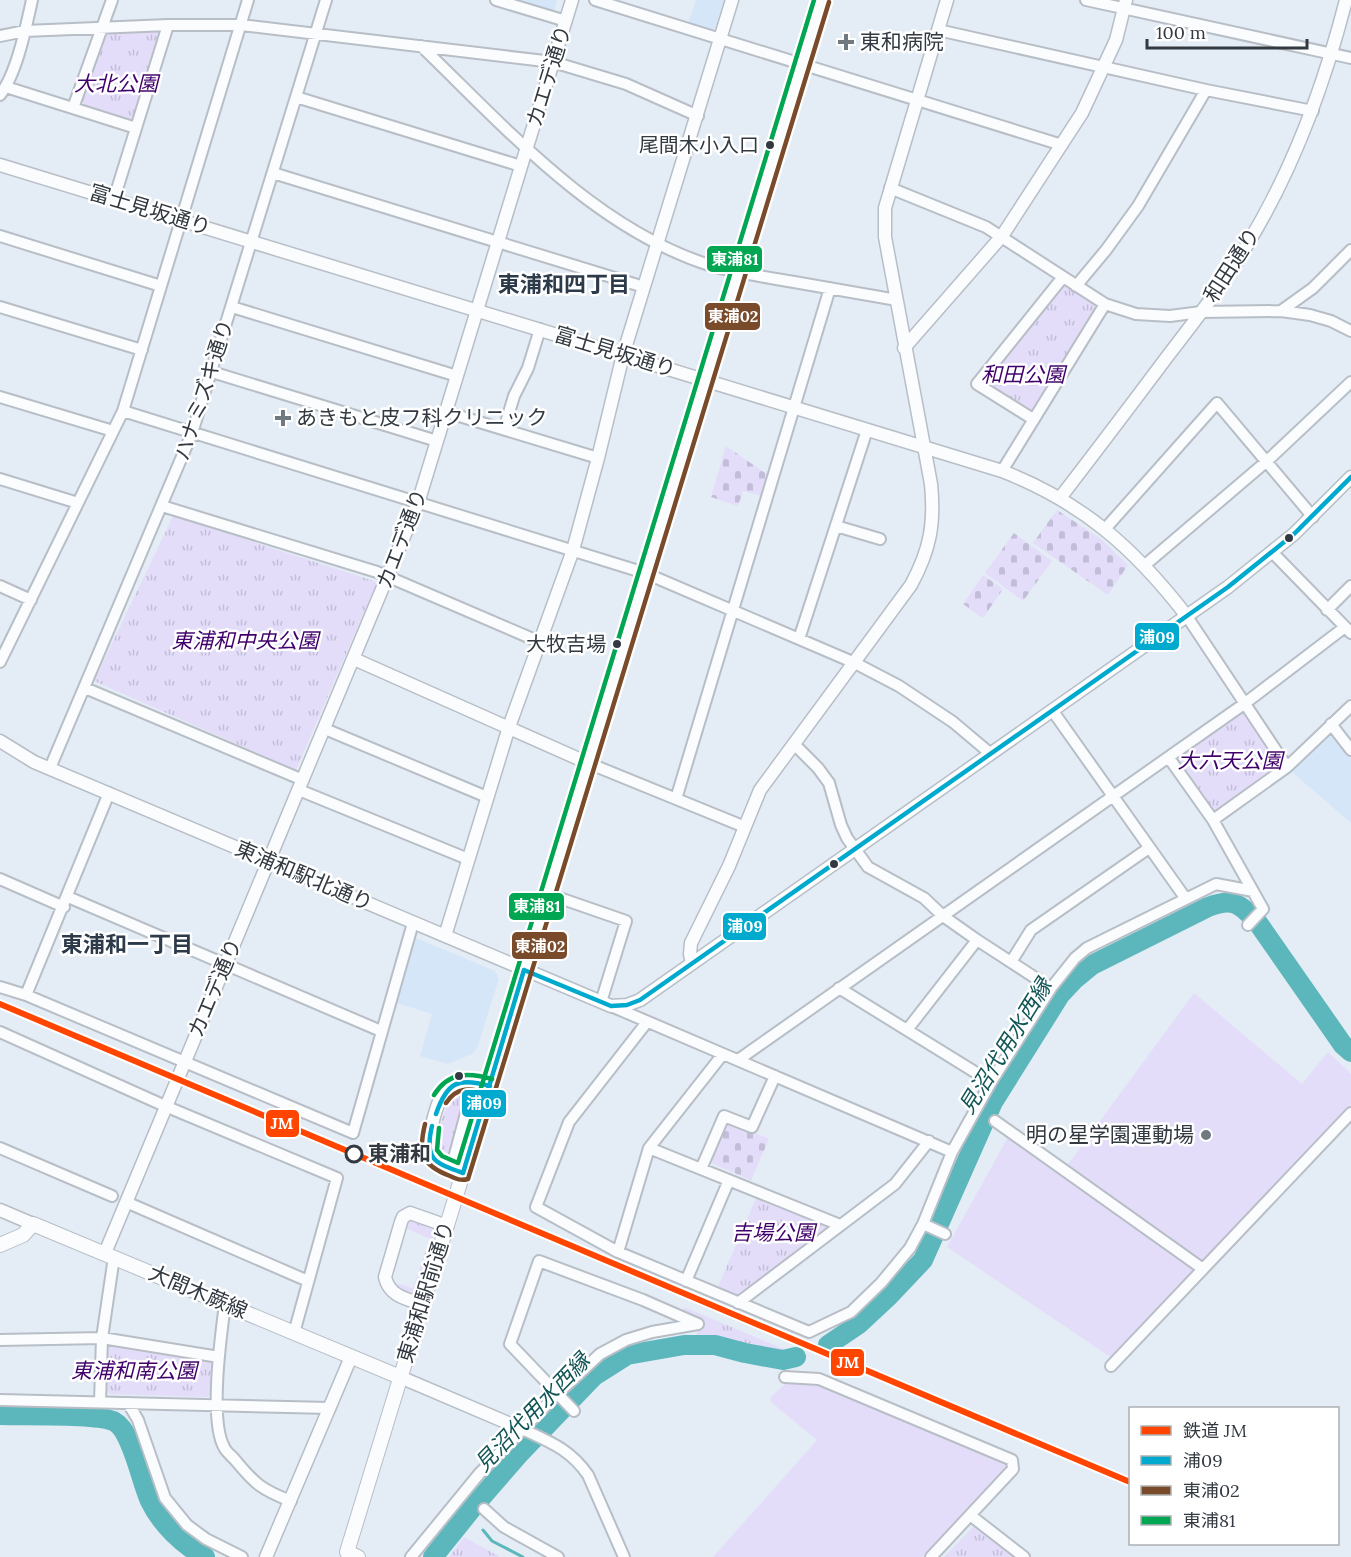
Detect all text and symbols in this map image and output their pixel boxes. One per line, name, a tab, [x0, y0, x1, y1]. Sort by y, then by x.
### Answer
scale bar	[1147, 12, 1308, 50]
text: 100 m	[1156, 21, 1206, 44]
street label: カエデ通り	[520, 22, 577, 130]
place label: 東和病院	[860, 28, 944, 55]
marker: 東和病院	[837, 33, 855, 51]
park label: 大北公園	[74, 70, 161, 97]
place label: 尾間木小入口	[639, 132, 759, 157]
marker: 尾間木小入口	[764, 139, 776, 151]
street label: 富士見坂通り	[86, 178, 214, 241]
street label: 和田通り	[1197, 222, 1266, 307]
line badge: 東浦81	[706, 245, 763, 273]
text: 東浦81	[711, 249, 759, 269]
district label: 東浦和四丁目	[498, 270, 630, 298]
line badge: 東浦02	[704, 302, 761, 331]
text: 東浦02	[708, 306, 758, 326]
street label: ハナミズキ通り	[168, 316, 239, 464]
street label: 富士見坂通り	[551, 320, 679, 383]
park label: 和田公園	[981, 361, 1068, 388]
place label: あきもと皮フ科クリニック	[296, 404, 548, 431]
marker: あきもと皮フ科クリニック	[274, 409, 292, 427]
street label: カエデ通り	[370, 485, 433, 593]
unlabelled marker	[1283, 532, 1295, 544]
line badge: 浦09	[1134, 622, 1180, 651]
park label: 東浦和中央公園	[172, 627, 321, 654]
text: 浦09	[1139, 627, 1175, 647]
place label: 大牧吉場	[526, 631, 606, 656]
marker: 大牧吉場	[611, 638, 623, 650]
park label: 大六天公園	[1178, 747, 1285, 774]
street label: 東浦和駅北通り	[231, 834, 377, 917]
unlabelled marker	[828, 858, 840, 870]
line badge: 東浦81	[508, 892, 565, 921]
text: 東浦81	[513, 896, 561, 916]
line badge: 浦09	[722, 912, 767, 941]
text: 浦09	[727, 916, 763, 936]
district label: 東浦和一丁目	[61, 930, 193, 958]
line badge: 東浦02	[511, 931, 568, 960]
street label: カエデ通り	[182, 934, 247, 1041]
text: 東浦02	[515, 936, 565, 956]
water label: 見沼代用水西縁	[952, 971, 1059, 1119]
unlabelled marker	[453, 1070, 465, 1082]
line badge: 浦09	[461, 1089, 507, 1118]
text: 浦09	[466, 1093, 502, 1113]
line badge: JM	[265, 1109, 300, 1138]
text: JM	[271, 1113, 293, 1133]
place label: 明の星学園運動場	[1026, 1121, 1194, 1148]
marker: 明の星学園運動場	[1199, 1128, 1213, 1142]
place label: 東浦和	[368, 1140, 431, 1167]
marker: 東浦和	[345, 1145, 363, 1163]
street label: 東浦和駅前通り	[391, 1218, 460, 1366]
park label: 吉場公園	[731, 1219, 818, 1246]
street label: 大間木蕨線	[145, 1259, 252, 1324]
water label: 見沼代用水西縁	[468, 1345, 598, 1477]
line badge: JM	[830, 1348, 865, 1377]
text: JM	[837, 1352, 859, 1372]
park label: 東浦和南公園	[71, 1357, 200, 1384]
legend	[1129, 1407, 1339, 1545]
text: 鉄道 JM	[1183, 1419, 1247, 1442]
text: 浦09	[1183, 1449, 1223, 1472]
text: 東浦02	[1183, 1479, 1240, 1502]
text: 東浦81	[1183, 1509, 1236, 1532]

